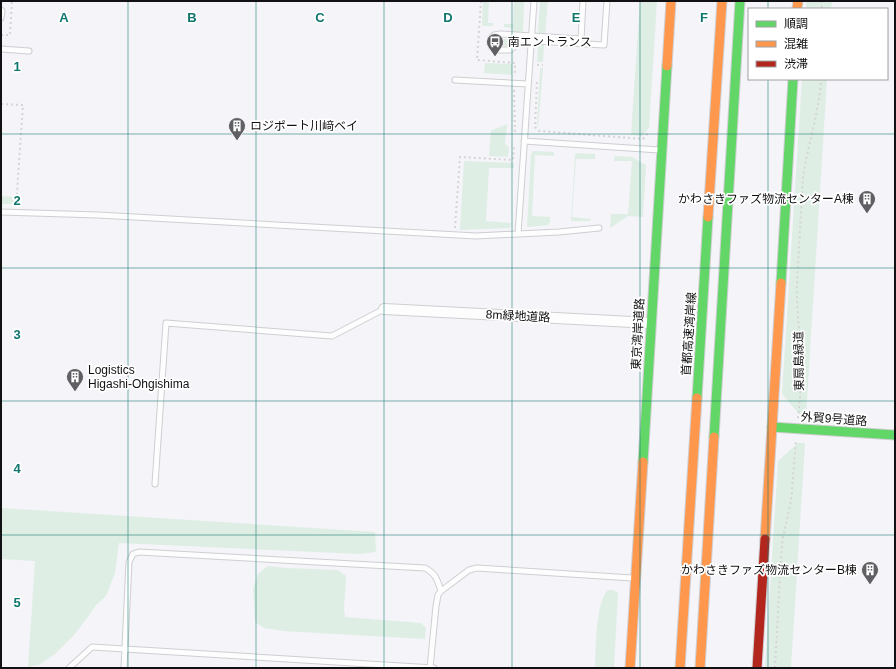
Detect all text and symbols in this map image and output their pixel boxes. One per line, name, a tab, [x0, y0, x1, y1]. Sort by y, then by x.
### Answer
legend	[748, 8, 888, 80]
text: A	[59, 10, 69, 25]
text: B	[187, 10, 197, 25]
text: C	[315, 10, 325, 25]
text: D	[443, 10, 453, 25]
text: E	[572, 10, 581, 25]
text: F	[700, 10, 708, 25]
text: 順調	[784, 17, 808, 31]
bus stop icon: 南エントランス	[485, 32, 505, 57]
place label: 南エントランス	[508, 35, 592, 49]
text: 混雑	[784, 37, 808, 51]
text: 渋滞	[784, 57, 808, 71]
text: 1	[13, 59, 21, 74]
building icon: ロジポート川﨑ベイ	[227, 116, 247, 141]
place label: ロジポート川﨑ベイ	[250, 119, 358, 133]
building icon: かわさきファズ物流センターA棟	[857, 189, 877, 214]
place label: かわさきファズ物流センターA棟	[678, 192, 854, 206]
text: 2	[13, 193, 21, 208]
street label: 首都高速湾岸線	[679, 292, 699, 376]
street label: 東京湾岸道路	[629, 298, 647, 370]
street label: 8m緑地道路	[485, 307, 551, 325]
text: 3	[13, 327, 21, 342]
street label: 東扇島緑道	[791, 331, 807, 391]
place label: Logistics Higashi-Ohgishima	[88, 363, 190, 391]
building icon: Logistics Higashi-Ohgishima	[65, 367, 85, 392]
street label: 外貿9号道路	[800, 410, 868, 428]
text: 4	[13, 461, 21, 476]
building icon: かわさきファズ物流センターB棟	[860, 560, 880, 585]
place label: かわさきファズ物流センターB棟	[681, 563, 857, 577]
text: 5	[13, 595, 21, 610]

